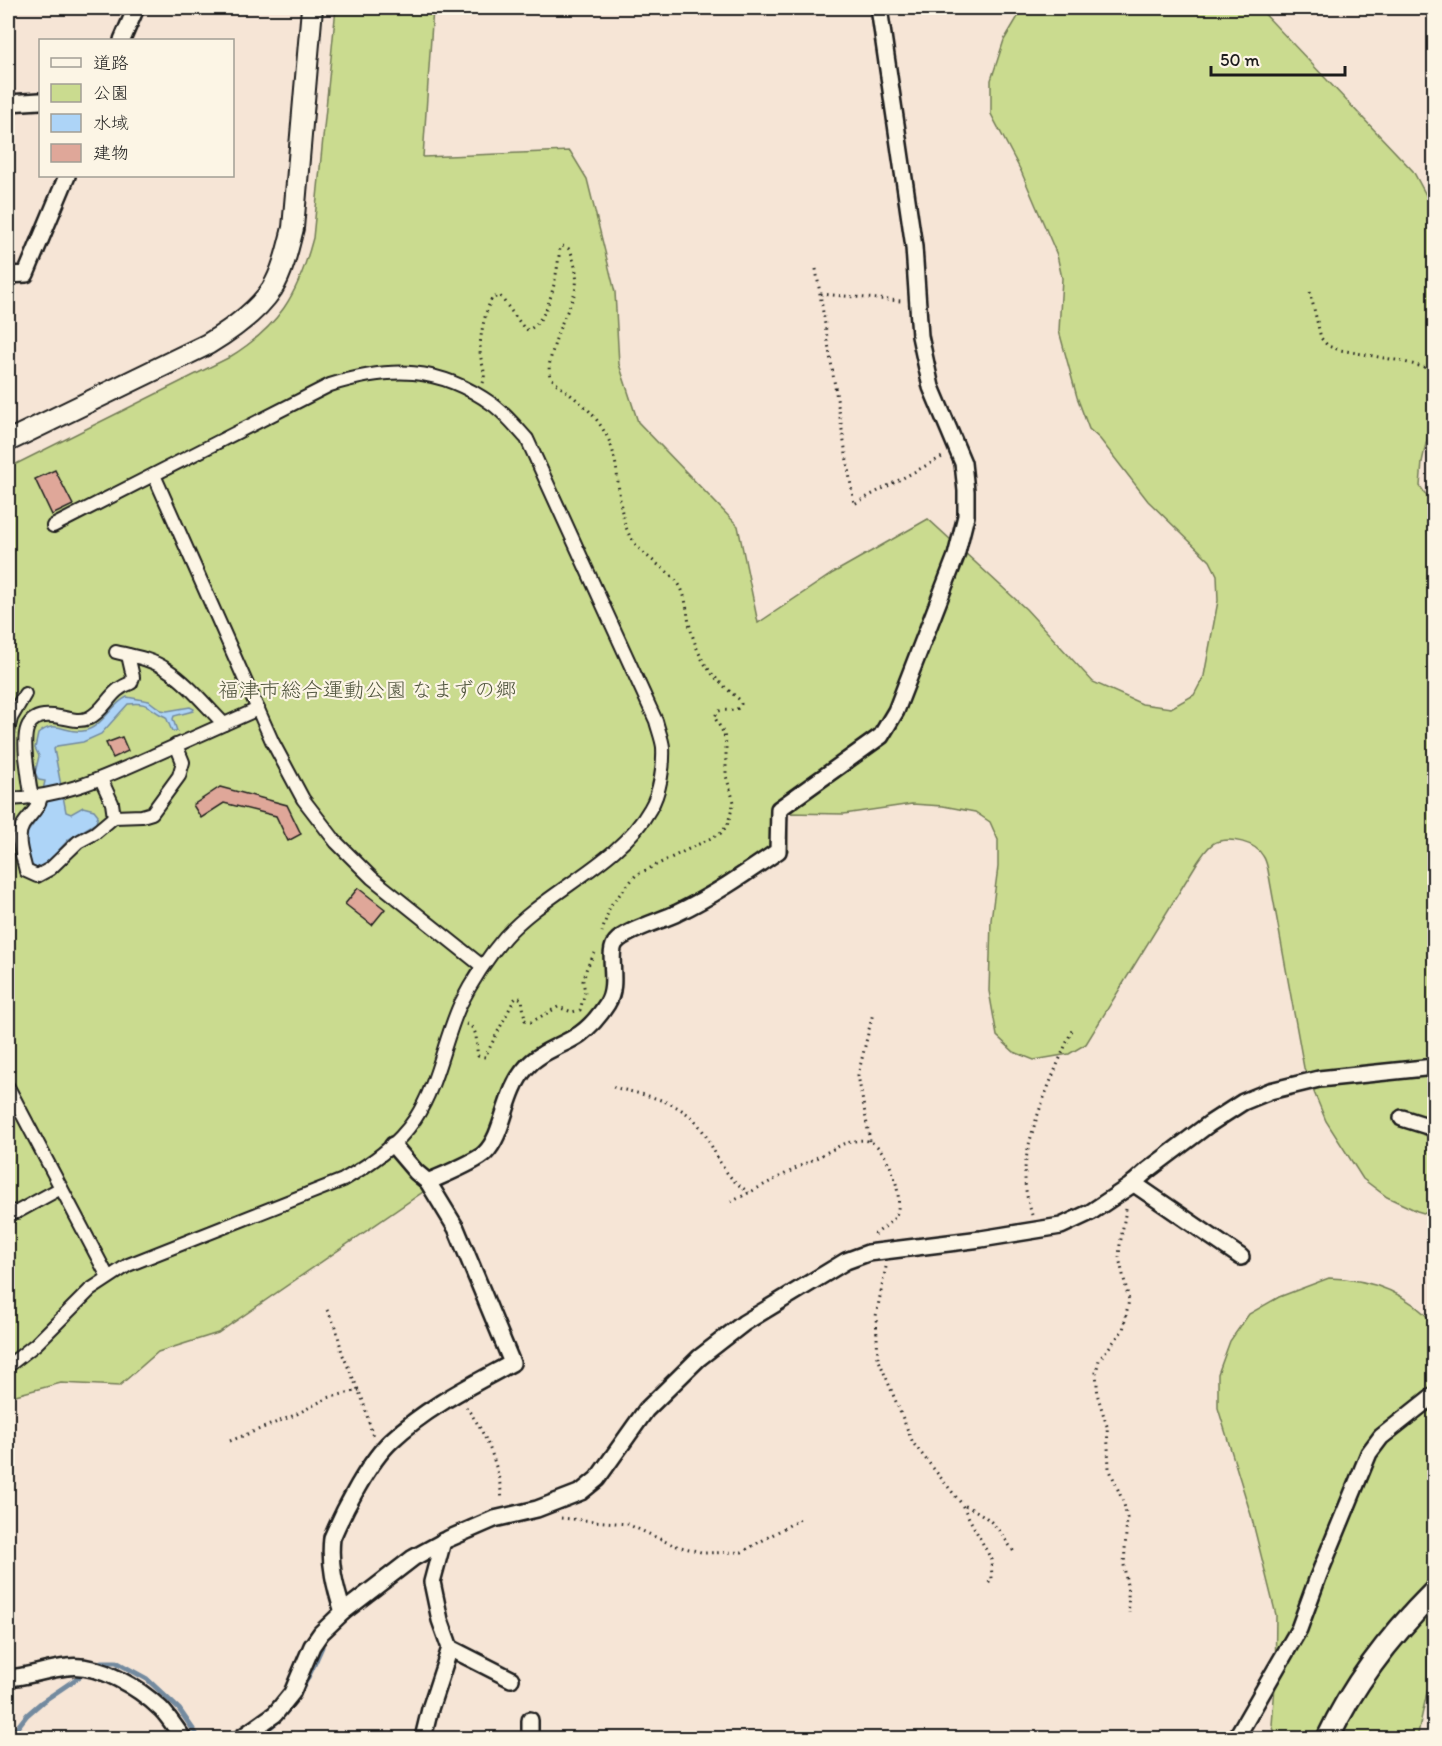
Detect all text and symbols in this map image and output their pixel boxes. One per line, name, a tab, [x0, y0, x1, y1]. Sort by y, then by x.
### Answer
legend	[39, 39, 234, 177]
scale bar	[1211, 39, 1344, 77]
text: 50 m	[1220, 49, 1260, 71]
text: 道路	[93, 52, 129, 74]
text: 公園	[93, 82, 129, 104]
text: 水域	[93, 112, 129, 134]
text: 建物	[93, 142, 129, 164]
park label: 福津市総合運動公園 なまずの郷	[218, 677, 516, 702]

